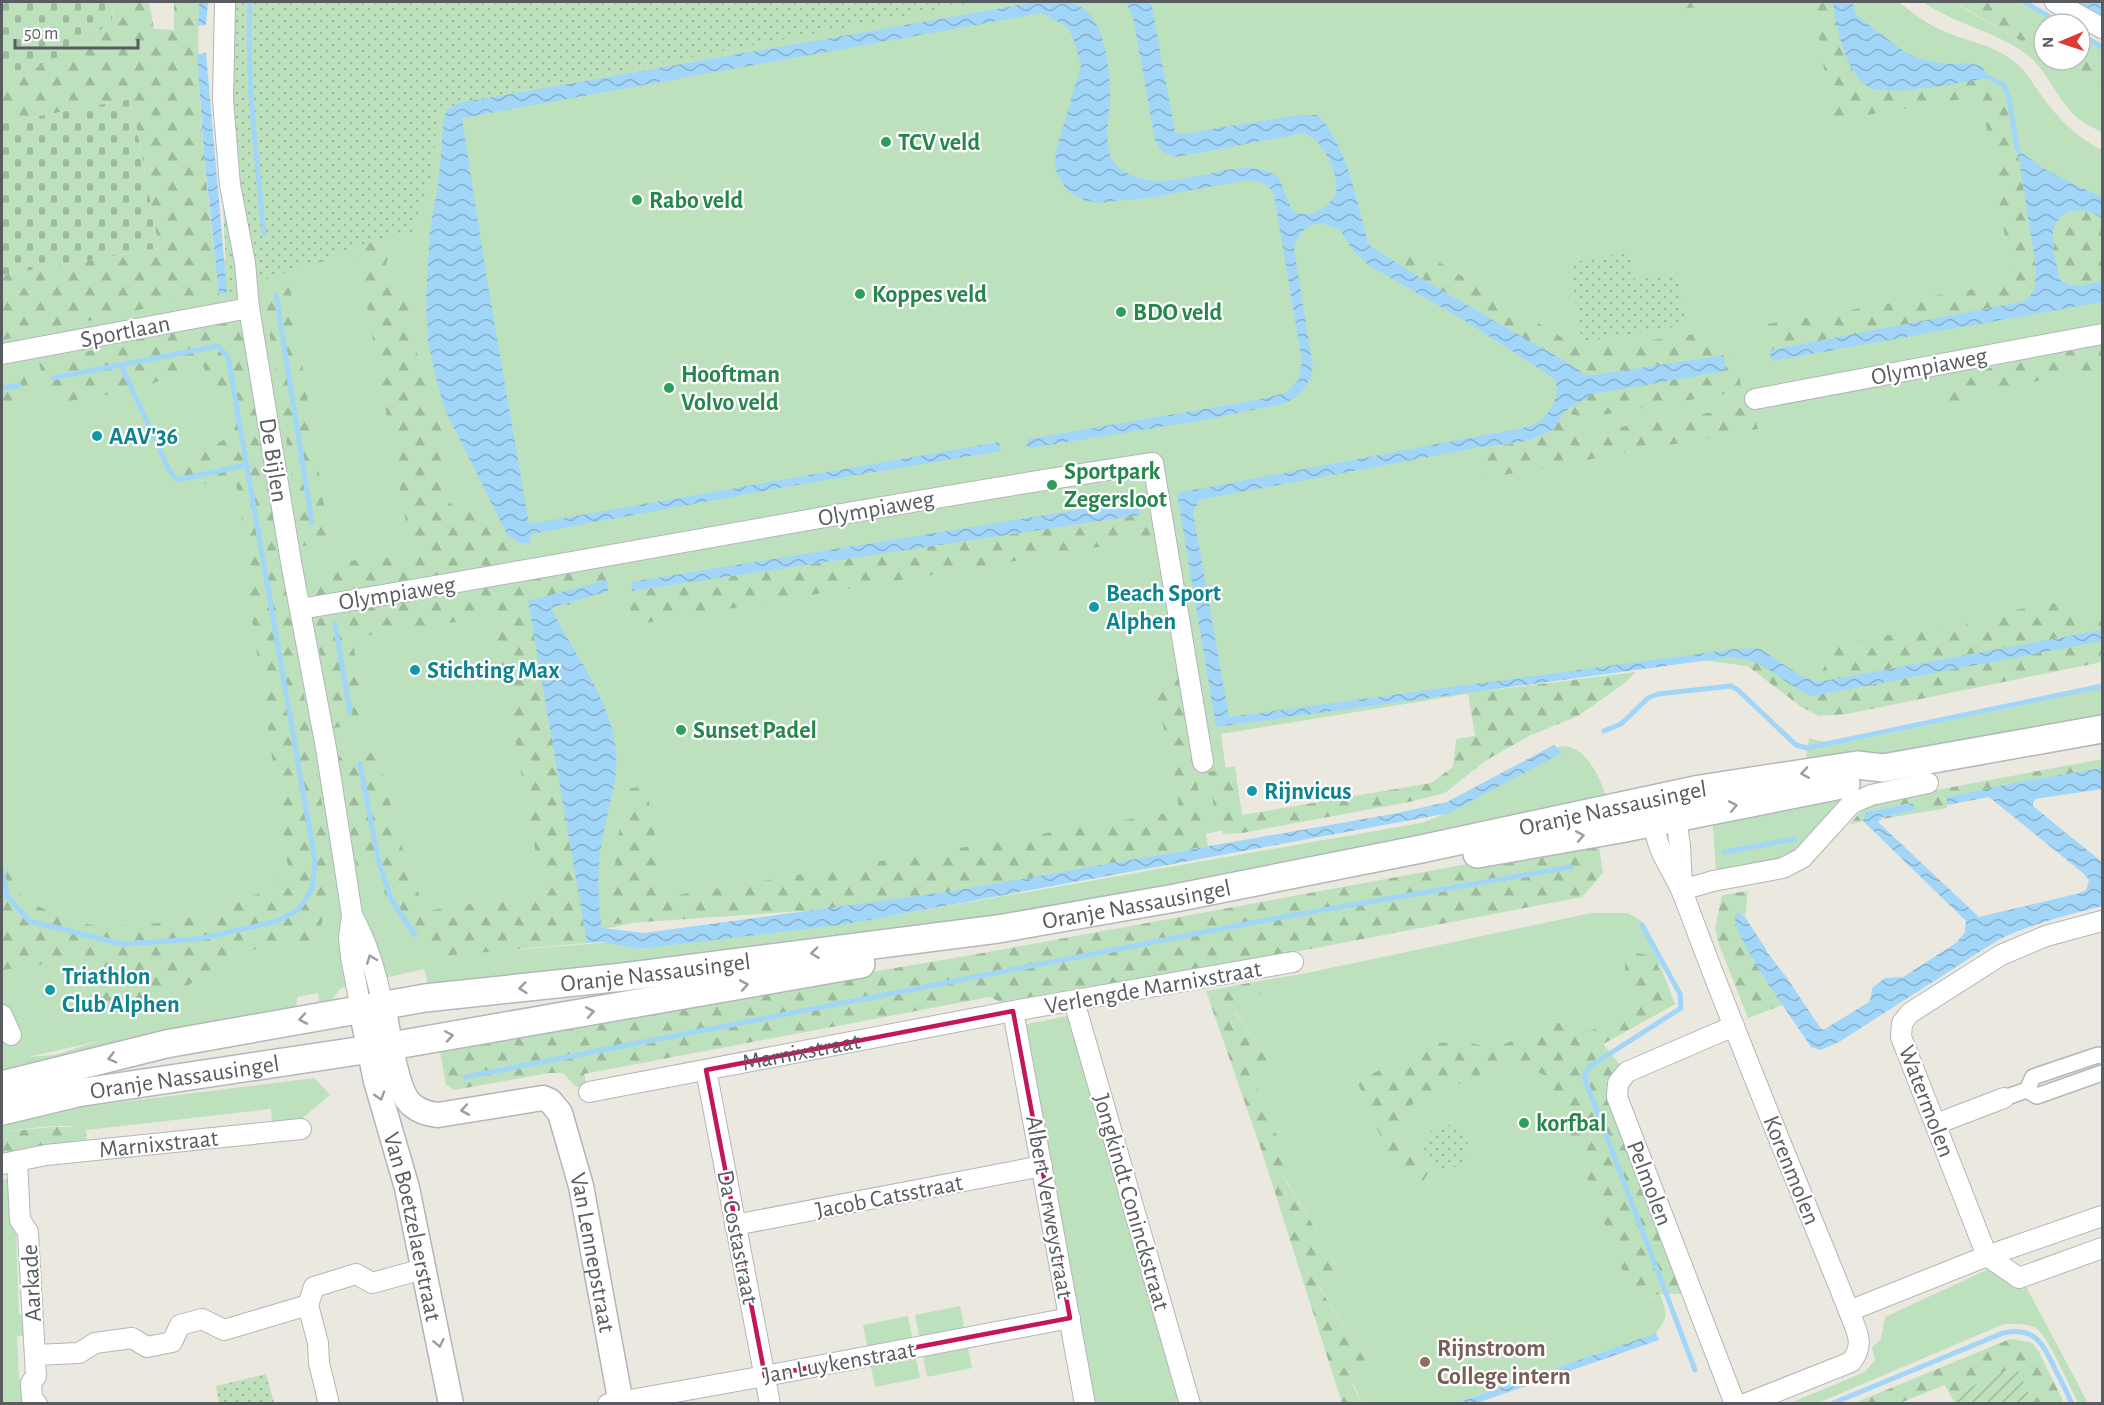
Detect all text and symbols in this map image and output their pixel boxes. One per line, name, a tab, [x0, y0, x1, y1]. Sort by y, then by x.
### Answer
scale bar	[15, 12, 138, 50]
north arrow	[2032, 12, 2092, 72]
text: 50 m	[24, 25, 58, 43]
text: N	[2040, 37, 2056, 48]
place label: TCV veld	[898, 131, 980, 155]
marker: TCV veld	[879, 135, 893, 149]
place label: Rabo veld	[649, 189, 743, 213]
marker: Rabo veld	[630, 193, 644, 207]
place label: Koppes veld	[872, 283, 987, 307]
marker: Koppes veld	[853, 287, 867, 301]
place label: BDO veld	[1133, 301, 1223, 325]
marker: BDO veld	[1114, 305, 1128, 319]
street label: Sportlaan	[78, 312, 172, 352]
street label: Olympiaweg	[1869, 344, 1990, 390]
place label: Hooftman Volvo veld	[681, 363, 780, 415]
marker: Hooftman Volvo veld	[662, 381, 676, 395]
street label: De Bijlen	[255, 416, 292, 504]
place label: AAV'36	[109, 425, 178, 449]
marker: AAV'36	[90, 429, 104, 443]
place label: Sportpark Zegersloot	[1064, 460, 1167, 512]
marker: Sportpark Zegersloot	[1045, 478, 1059, 492]
street label: Olympiaweg	[816, 487, 937, 531]
street label: Olympiaweg	[337, 573, 457, 615]
place label: Beach Sport Alphen	[1106, 582, 1221, 634]
marker: Beach Sport Alphen	[1087, 600, 1101, 614]
place label: Stichting Max	[427, 659, 559, 683]
marker: Stichting Max	[408, 663, 422, 677]
place label: Sunset Padel	[693, 719, 817, 743]
marker: Sunset Padel	[674, 723, 688, 737]
one-way arrow	[1800, 767, 1809, 779]
street label: Oranje Nassausingel	[1517, 777, 1708, 841]
place label: Rijnvicus	[1264, 780, 1352, 804]
marker: Rijnvicus	[1245, 784, 1259, 798]
one-way arrow	[1728, 800, 1738, 813]
one-way arrow	[1576, 831, 1585, 843]
street label: Oranje Nassausingel	[1040, 876, 1233, 934]
one-way arrow	[810, 946, 819, 958]
street label: Oranje Nassausingel	[559, 950, 752, 997]
one-way arrow	[366, 954, 379, 965]
street label: Verlengde Marnixstraat	[1043, 957, 1264, 1019]
place label: Triathlon Club Alphen	[62, 965, 180, 1017]
one-way arrow	[739, 979, 749, 991]
one-way arrow	[518, 981, 527, 994]
marker: Triathlon Club Alphen	[43, 983, 57, 997]
one-way arrow	[585, 1006, 595, 1018]
one-way arrow	[298, 1012, 308, 1025]
street label: Marnixstraat	[740, 1029, 863, 1075]
one-way arrow	[443, 1030, 453, 1043]
street label: Watermolen	[1894, 1042, 1958, 1161]
one-way arrow	[107, 1050, 117, 1063]
street label: Oranje Nassausingel	[88, 1052, 281, 1104]
one-way arrow	[373, 1090, 385, 1101]
street label: Jongkindt Coninckstraat	[1089, 1091, 1174, 1314]
one-way arrow	[460, 1103, 470, 1116]
place label: korfbal	[1536, 1112, 1606, 1136]
street label: Korenmolen	[1758, 1112, 1824, 1228]
street label: Albert Verweystraat	[1021, 1114, 1077, 1301]
marker: korfbal	[1517, 1116, 1531, 1130]
street label: Marnixstraat	[98, 1126, 220, 1163]
street label: Van Boetzelaerstraat	[379, 1130, 445, 1324]
street label: Pelmolen	[1622, 1138, 1676, 1229]
street label: Da Costastraat	[712, 1168, 762, 1306]
street label: Van Lennepstraat	[565, 1170, 619, 1335]
street label: Jacob Catsstraat	[814, 1171, 965, 1223]
street label: Aarkade	[18, 1244, 46, 1322]
place label: Rijnstroom College intern	[1437, 1337, 1571, 1389]
one-way arrow	[431, 1338, 444, 1348]
street label: Jan Luykenstraat	[761, 1338, 918, 1388]
marker: Rijnstroom College intern	[1418, 1355, 1432, 1369]

